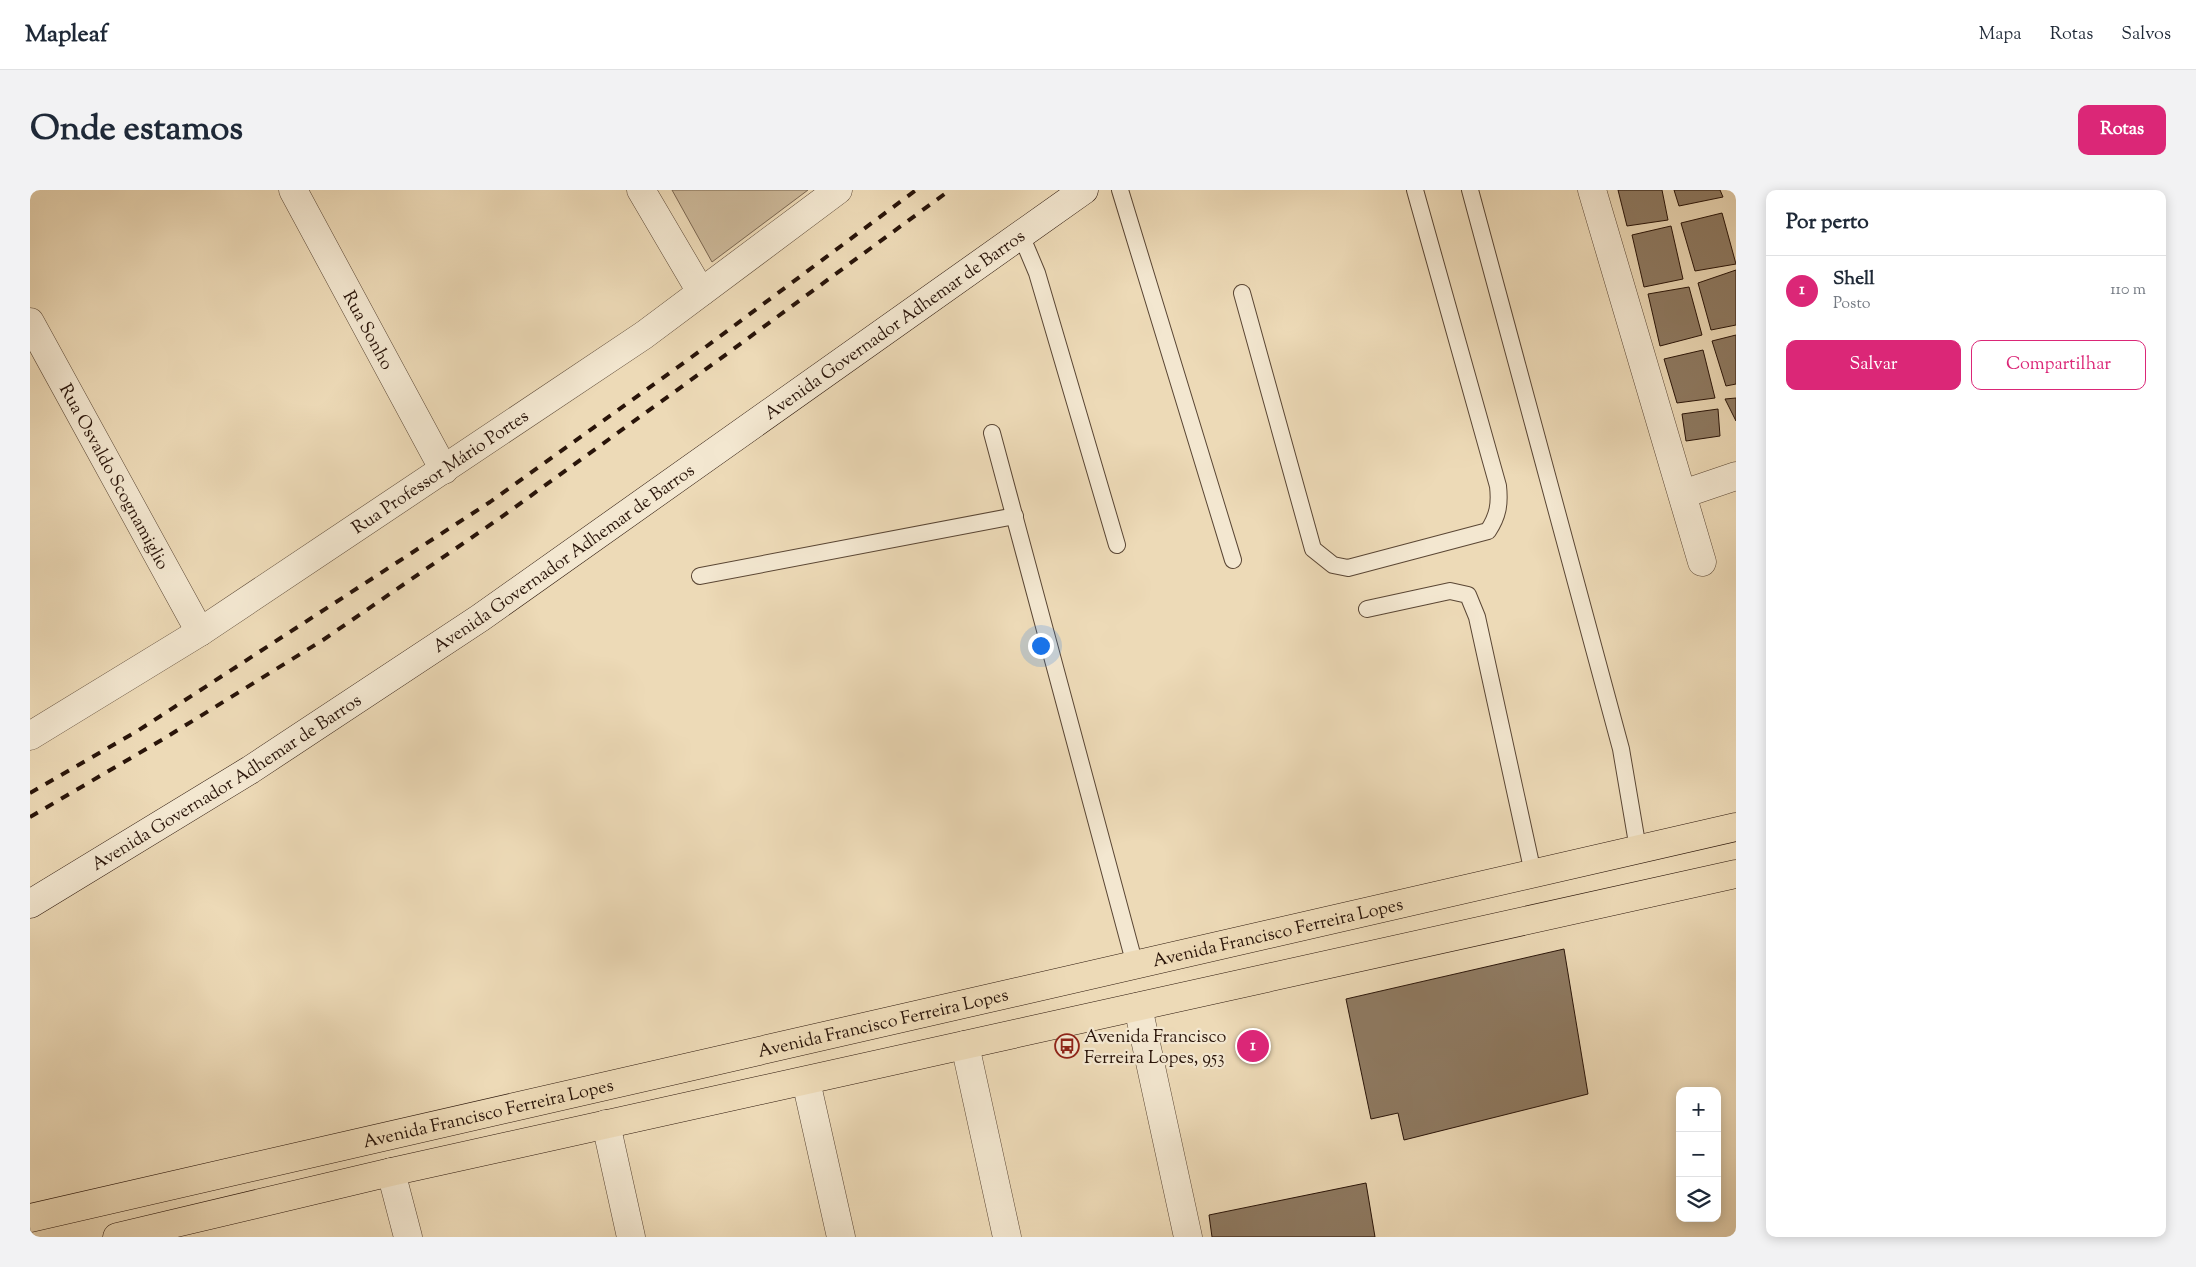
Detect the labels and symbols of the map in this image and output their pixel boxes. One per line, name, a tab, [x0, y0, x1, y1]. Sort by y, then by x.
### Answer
street label: Avenida Governador Adhemar de Barros	[760, 225, 1031, 428]
street label: Rua Sonho	[335, 287, 399, 375]
street label: Rua Osvaldo Scognamiglio	[51, 379, 175, 575]
street label: Rua Professor Mário Portes	[347, 405, 535, 542]
street label: Avenida Governador Adhemar de Barros	[428, 459, 701, 661]
your location	[1028, 633, 1054, 659]
street label: Avenida Governador Adhemar de Barros	[87, 689, 367, 878]
street label: Avenida Francisco Ferreira Lopes	[1150, 893, 1406, 975]
street label: Avenida Francisco Ferreira Lopes	[756, 983, 1011, 1066]
place label: Avenida Francisco Ferreira Lopes, 953	[1084, 1025, 1227, 1072]
pin: 1	[1237, 1027, 1269, 1065]
bus stop icon: Avenida Francisco Ferreira Lopes, 953	[1054, 1033, 1080, 1059]
street label: Avenida Francisco Ferreira Lopes	[361, 1074, 616, 1156]

